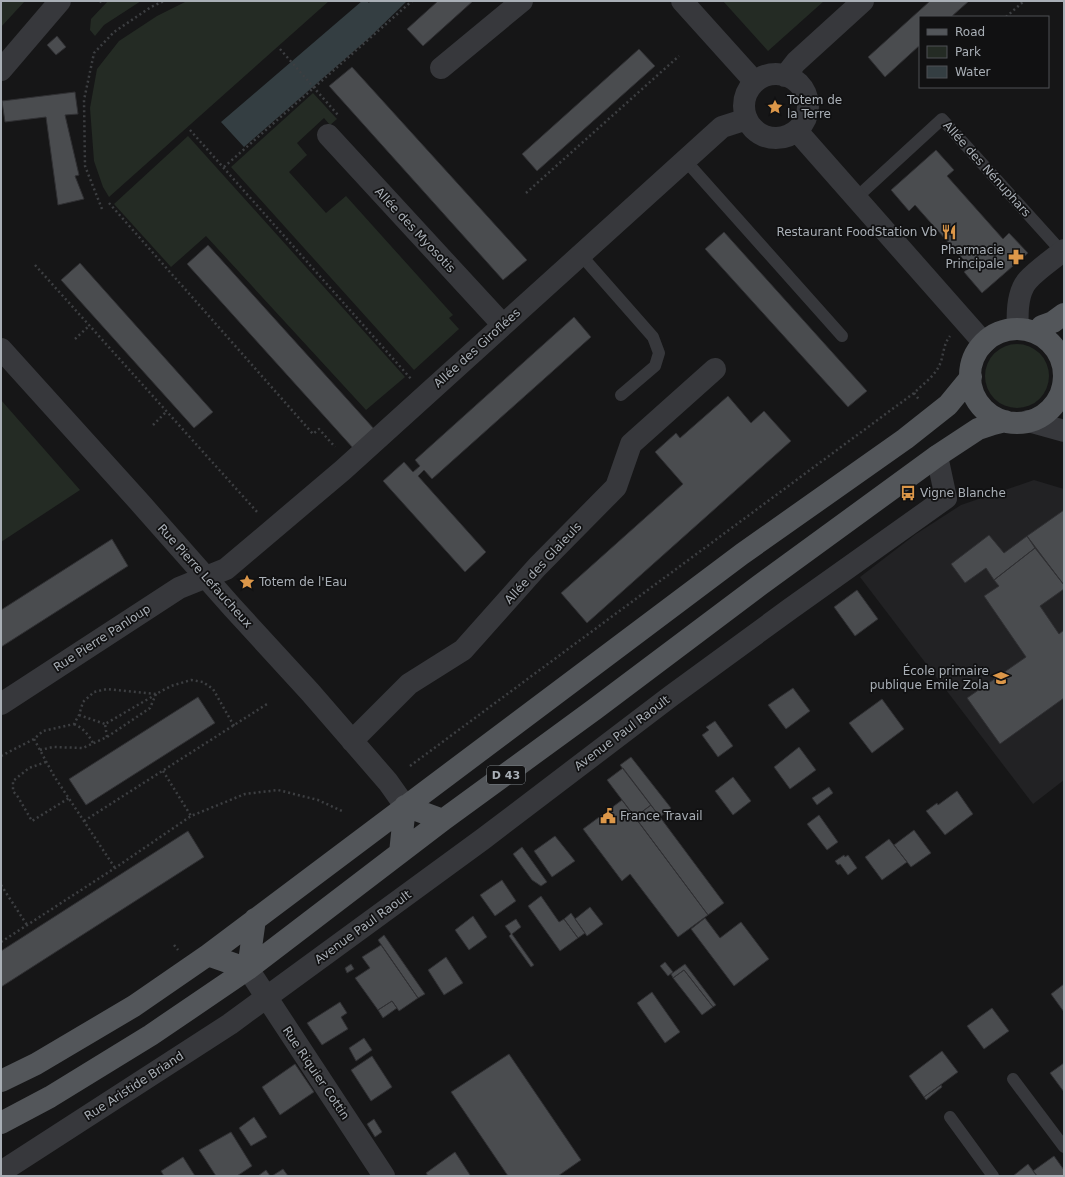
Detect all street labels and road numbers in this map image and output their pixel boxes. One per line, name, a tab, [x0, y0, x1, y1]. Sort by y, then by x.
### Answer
street label: Allée des Nénuphars	[940, 118, 1034, 220]
street label: Allée des Myosotis	[372, 185, 458, 275]
street label: Allée des Giroflées	[431, 305, 523, 391]
street label: Allée des Glaieuls	[502, 519, 584, 607]
street label: Rue Pierre Lefaucheux	[155, 521, 255, 631]
street label: Rue Pierre Panloup	[51, 602, 153, 674]
street label: Avenue Paul Raoult	[572, 692, 673, 773]
road number: D 43	[487, 766, 525, 784]
street label: Avenue Paul Raoult	[312, 887, 414, 967]
street label: Rue Riquier Cottin	[280, 1024, 352, 1122]
street label: Rue Aristide Briand	[82, 1049, 186, 1123]

